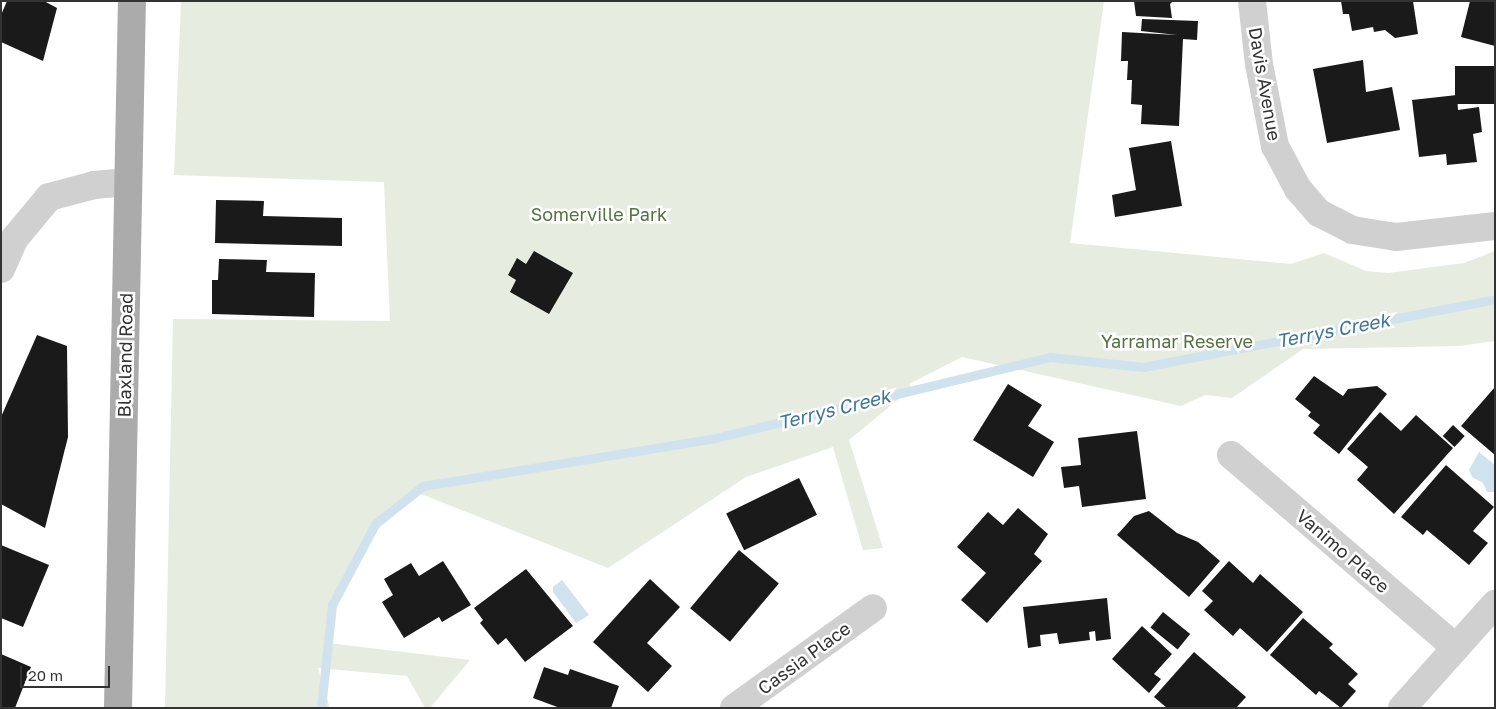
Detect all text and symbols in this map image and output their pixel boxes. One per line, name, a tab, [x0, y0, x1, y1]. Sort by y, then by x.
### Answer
street label: Davis Avenue	[1244, 26, 1286, 142]
park label: Somerville Park	[531, 203, 667, 225]
street label: Blaxland Road	[113, 293, 137, 417]
water label: Terrys Creek	[1274, 308, 1392, 352]
park label: Yarramar Reserve	[1101, 330, 1253, 352]
water label: Terrys Creek	[776, 384, 892, 434]
street label: Vanimo Place	[1292, 505, 1394, 597]
street label: Cassia Place	[754, 617, 854, 699]
scale bar	[22, 656, 112, 688]
text: 20 m	[28, 666, 63, 684]

